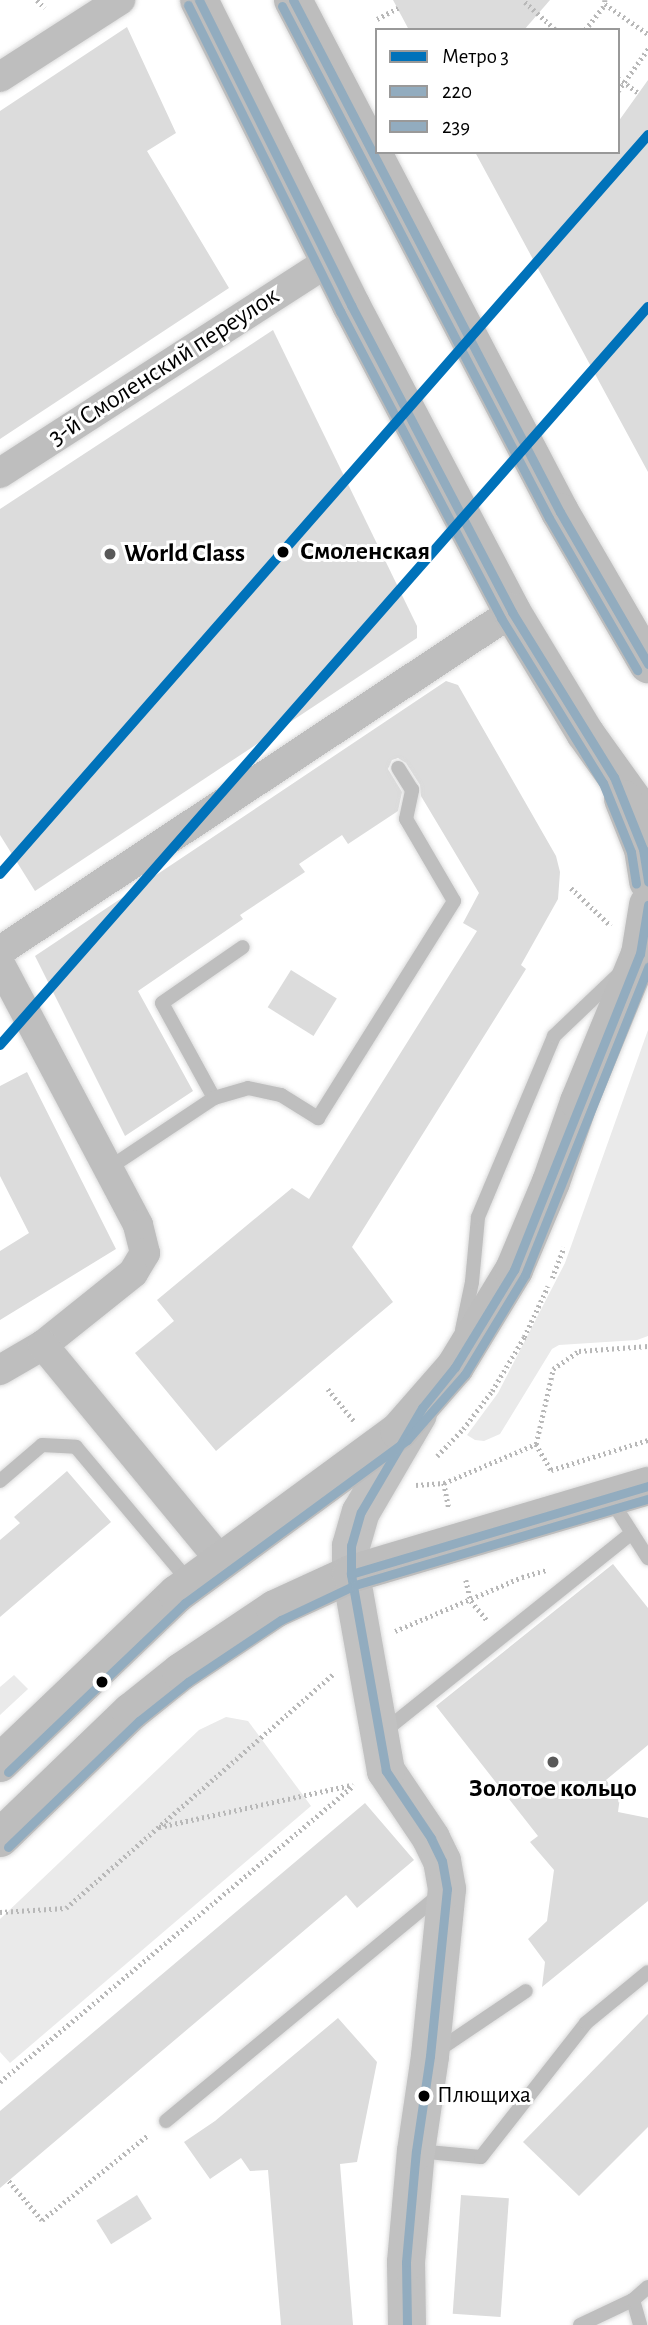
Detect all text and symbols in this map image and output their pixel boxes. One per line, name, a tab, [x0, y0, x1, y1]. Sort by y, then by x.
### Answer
legend	[375, 28, 620, 154]
text: Метро 3	[442, 46, 509, 67]
text: 220	[442, 81, 472, 102]
text: 239	[442, 116, 470, 137]
street label: 3-й Смоленский переулок	[43, 281, 285, 453]
place label: Смоленская	[300, 536, 430, 568]
place label: World Class	[124, 538, 245, 570]
marker: Смоленская	[272, 541, 294, 563]
marker: World Class	[102, 546, 118, 562]
unlabelled marker	[95, 1675, 109, 1689]
marker: Золотое кольцо	[545, 1754, 561, 1770]
place label: Золотое кольцо	[469, 1773, 637, 1805]
place label: Плющиха	[437, 2082, 531, 2110]
marker: Плющиха	[417, 2089, 431, 2103]

